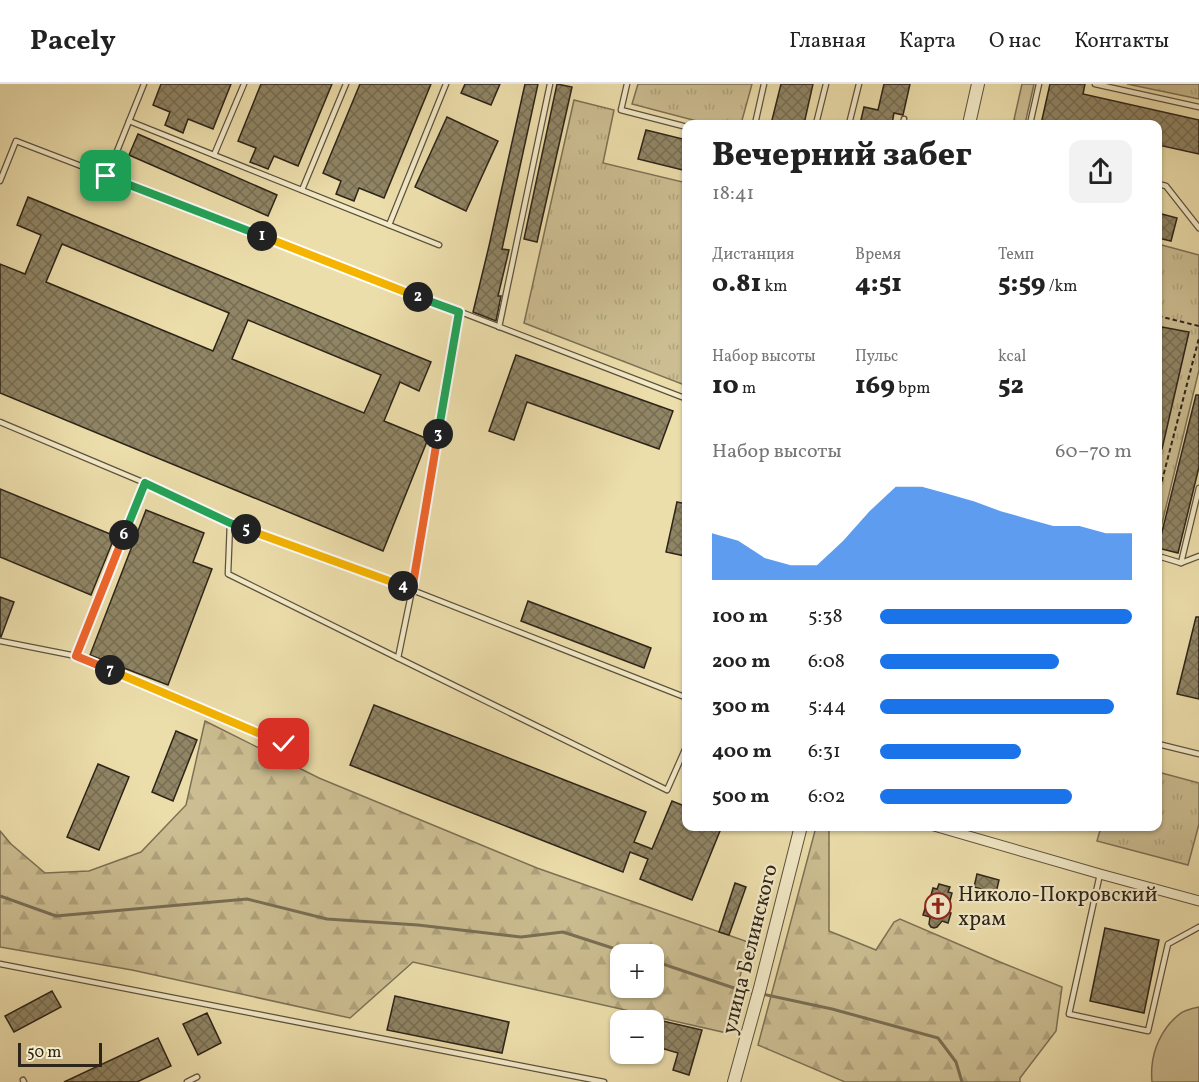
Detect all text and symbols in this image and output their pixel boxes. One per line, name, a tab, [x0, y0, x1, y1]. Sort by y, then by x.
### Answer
text: Pacely	[30, 22, 116, 61]
text: Главная	[789, 27, 866, 56]
text: Карта	[899, 27, 956, 56]
text: О нас	[989, 27, 1041, 56]
text: Контакты	[1074, 27, 1169, 56]
text: Вечерний забег	[712, 134, 972, 180]
button: share	[1069, 140, 1132, 203]
pin	[80, 150, 131, 201]
icon: arrive	[89, 159, 122, 192]
text: 18:41	[712, 180, 754, 208]
pin: 1	[247, 221, 277, 251]
text: 1	[259, 225, 265, 247]
text: Дистанция	[712, 244, 794, 266]
text: Время	[855, 244, 901, 266]
text: Темп	[998, 244, 1034, 266]
text: 0.81	[712, 266, 761, 302]
text: 4:51	[855, 266, 902, 302]
text: 5:59	[998, 266, 1046, 302]
text: km	[761, 276, 787, 298]
text: /km	[1046, 276, 1077, 298]
pin: 2	[403, 282, 433, 312]
text: 2	[414, 286, 422, 308]
text: Набор высоты	[712, 346, 816, 368]
text: Пульс	[855, 346, 898, 368]
text: kcal	[998, 346, 1026, 368]
text: 10	[712, 368, 739, 404]
text: 169	[855, 368, 895, 404]
text: 52	[998, 368, 1024, 404]
text: m	[739, 378, 756, 400]
text: bpm	[895, 378, 930, 400]
pin: 3	[423, 419, 453, 449]
text: 3	[434, 423, 442, 445]
text: Набор высоты	[712, 438, 842, 466]
text: 60–70 m	[1055, 438, 1132, 466]
pin: 5	[231, 514, 261, 544]
text: 5	[242, 518, 250, 540]
pin: 6	[109, 520, 139, 550]
text: 6	[120, 524, 128, 546]
pin: 4	[388, 571, 418, 601]
text: 4	[398, 575, 408, 597]
text: 100 m	[712, 603, 768, 631]
text: 5:38	[808, 603, 843, 631]
text: 200 m	[712, 648, 770, 676]
text: 6:08	[808, 648, 845, 676]
pin: 7	[95, 655, 125, 685]
text: 7	[106, 659, 114, 681]
text: 300 m	[712, 693, 770, 721]
text: 5:44	[808, 693, 846, 721]
pin	[258, 718, 309, 769]
icon: check	[267, 727, 300, 760]
text: 400 m	[712, 738, 772, 766]
text: 6:31	[808, 738, 841, 766]
text: 500 m	[712, 783, 770, 811]
text: 6:02	[808, 783, 846, 811]
street label: улица Белинского	[715, 861, 786, 1037]
place label: Николо-Покровский храм	[958, 881, 1158, 934]
church icon: Николо-Покровский храм	[923, 891, 953, 921]
map controls	[610, 944, 664, 1064]
button: +	[610, 944, 664, 998]
button: −	[610, 1010, 664, 1064]
scale bar	[18, 1040, 102, 1068]
text: 50 m	[27, 1042, 61, 1064]

